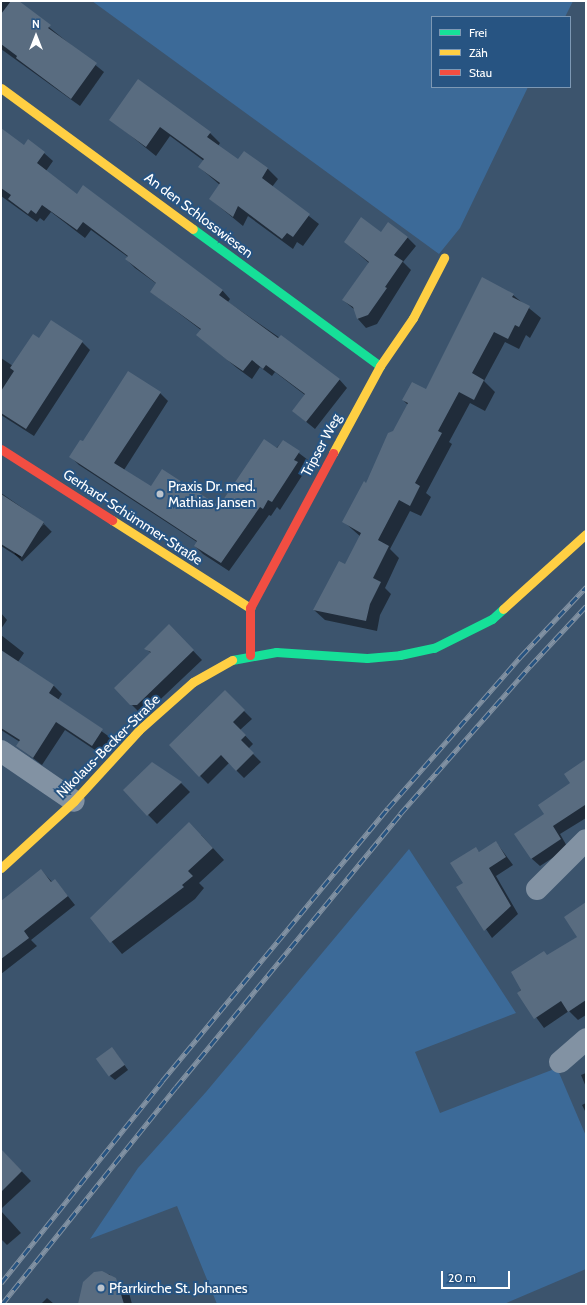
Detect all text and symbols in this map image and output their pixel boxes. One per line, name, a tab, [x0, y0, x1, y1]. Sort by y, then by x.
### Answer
north arrow	[16, 16, 56, 56]
legend	[431, 16, 571, 88]
text: N	[32, 17, 40, 31]
text: Frei	[469, 25, 487, 40]
text: Zäh	[469, 45, 488, 60]
text: Stau	[469, 65, 492, 80]
street label: An den Schlosswiesen	[142, 169, 256, 261]
street label: Tripser Weg	[297, 411, 345, 479]
street label: Gerhard-Schümmer-Straße	[60, 466, 206, 568]
place label: Praxis Dr. med. Mathias Jansen	[168, 478, 256, 510]
marker: Praxis Dr. med. Mathias Jansen	[155, 489, 165, 499]
street label: Nikolaus-Becker-Straße	[53, 691, 163, 801]
scale bar	[443, 1263, 512, 1289]
text: 20 m	[448, 1270, 476, 1285]
place label: Pfarrkirche St. Johannes	[109, 1280, 248, 1296]
marker: Pfarrkirche St. Johannes	[96, 1283, 106, 1293]

